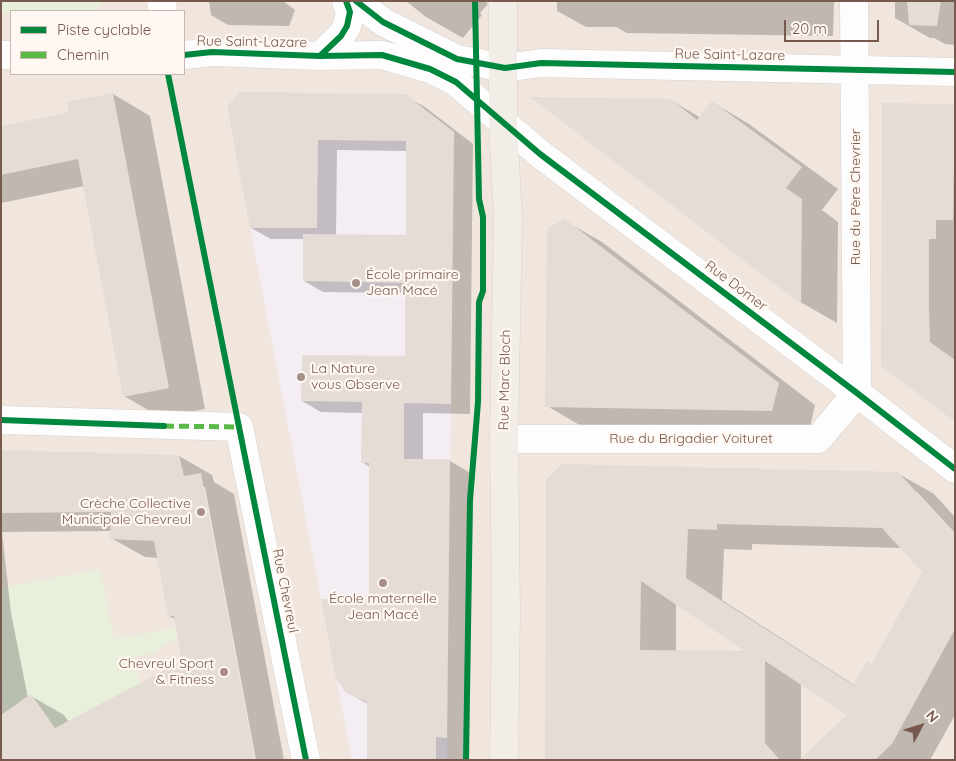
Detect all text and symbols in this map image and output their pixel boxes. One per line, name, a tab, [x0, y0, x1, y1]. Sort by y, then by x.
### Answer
legend	[10, 10, 185, 75]
scale bar	[786, 10, 881, 42]
text: 20 m	[792, 19, 827, 38]
text: Piste cyclable	[57, 20, 151, 39]
street label: Rue Saint-Lazare	[197, 33, 307, 51]
text: Chemin	[57, 45, 109, 64]
street label: Rue Saint-Lazare	[675, 46, 785, 64]
street label: Rue du Père Chevrier	[848, 129, 864, 265]
street label: Rue Domer	[702, 257, 770, 315]
place label: École primaire Jean Macé	[366, 267, 459, 300]
marker: École primaire Jean Macé	[350, 277, 362, 289]
street label: Rue Marc Bloch	[496, 329, 514, 431]
place label: La Nature vous Observe	[311, 361, 400, 394]
marker: La Nature vous Observe	[295, 371, 307, 383]
street label: Rue du Brigadier Voituret	[609, 431, 773, 447]
place label: Crèche Collective Municipale Chevreul	[62, 496, 191, 528]
marker: Crèche Collective Municipale Chevreul	[195, 506, 207, 518]
street label: Rue Chevreul	[269, 547, 301, 635]
marker: École maternelle Jean Macé	[377, 577, 389, 589]
place label: École maternelle Jean Macé	[329, 591, 437, 624]
place label: Chevreul Sport & Fitness	[119, 656, 214, 689]
marker: Chevreul Sport & Fitness	[218, 666, 230, 678]
north arrow	[896, 701, 946, 751]
text: N	[922, 707, 943, 726]

